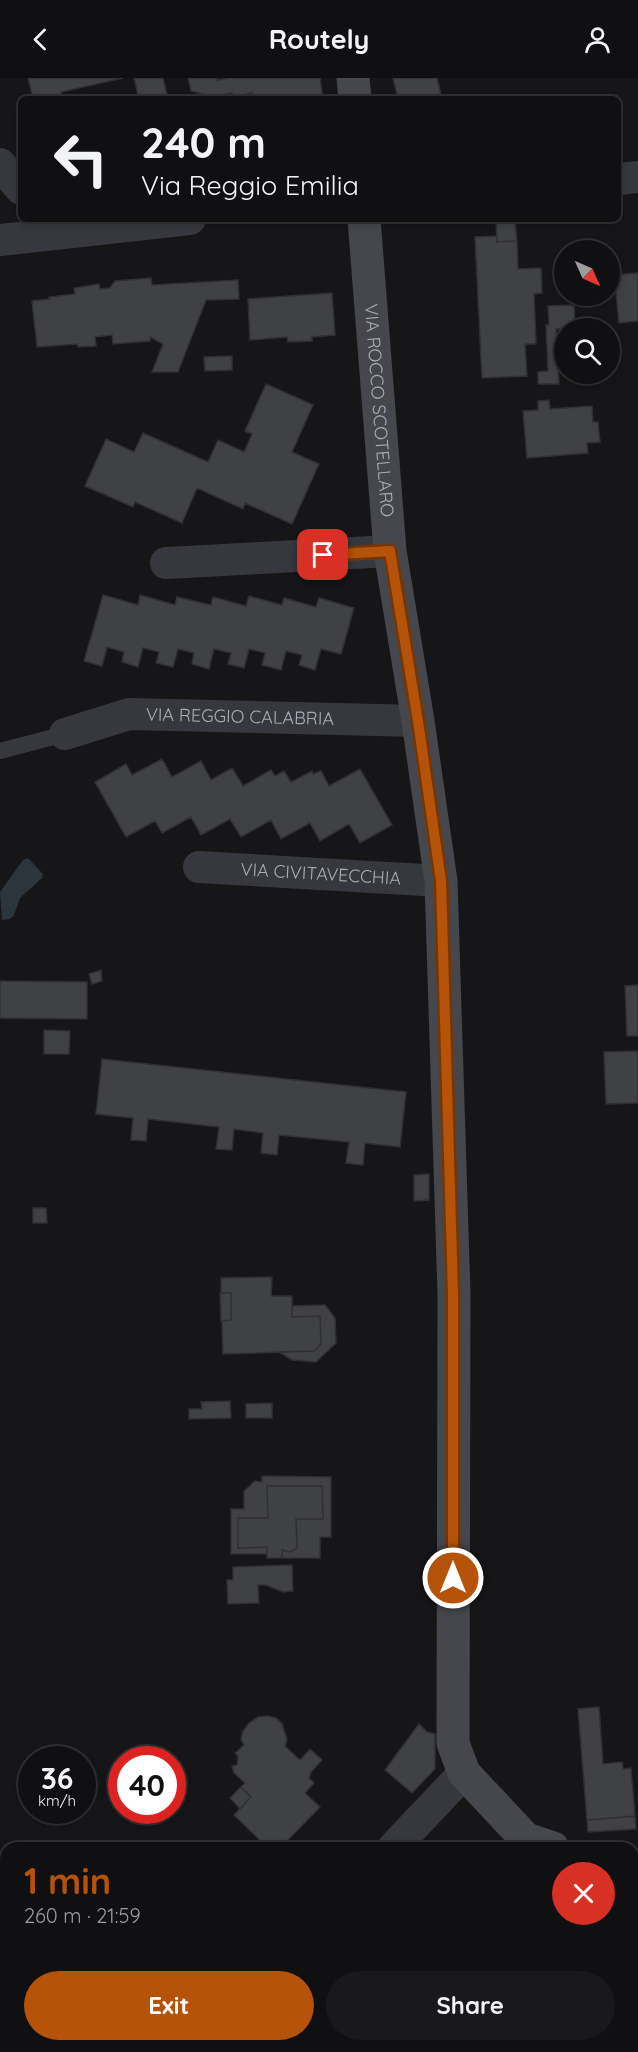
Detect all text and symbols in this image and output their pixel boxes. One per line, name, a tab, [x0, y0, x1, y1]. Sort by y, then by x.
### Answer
text: Routely	[269, 22, 369, 56]
icon: back	[24, 23, 57, 56]
icon: person	[581, 23, 614, 56]
text: 240 m	[141, 116, 266, 169]
icon: left	[42, 120, 120, 198]
text: Via Reggio Emilia	[141, 168, 359, 202]
north arrow	[554, 240, 620, 306]
map controls	[554, 240, 620, 384]
street label: VIA ROCCO SCOTELLARO	[360, 303, 399, 518]
button: search	[554, 318, 620, 384]
pin	[297, 529, 348, 580]
icon: arrive	[306, 538, 339, 571]
street label: VIA REGGIO CALABRIA	[146, 702, 335, 730]
street label: VIA CIVITAVECCHIA	[240, 857, 402, 890]
position arrow	[421, 1546, 485, 1610]
speed limit sign: 40	[108, 1746, 186, 1824]
text: 36	[41, 1759, 73, 1797]
text: km/h	[38, 1791, 76, 1810]
text: 1 min	[24, 1858, 111, 1903]
button: close	[552, 1862, 615, 1925]
text: 260 m · 21:59	[24, 1903, 141, 1928]
button: Exit	[24, 1971, 314, 2040]
button: Share	[326, 1971, 615, 2040]

